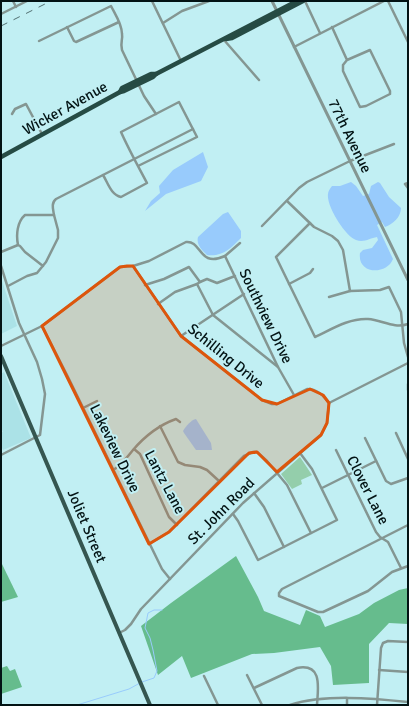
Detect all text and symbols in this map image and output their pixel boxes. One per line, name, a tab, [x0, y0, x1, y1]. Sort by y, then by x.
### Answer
street label: Wicker Avenue	[19, 77, 111, 139]
street label: 77th Avenue	[324, 96, 376, 176]
street label: Southview Drive	[235, 266, 297, 366]
street label: Schilling Drive	[184, 320, 268, 392]
street label: Lakeview Drive	[86, 401, 144, 495]
street label: Lantz Lane	[141, 447, 189, 517]
street label: Clover Lane	[343, 453, 393, 527]
street label: St. John Road	[184, 474, 258, 548]
street label: Joliet Street	[63, 487, 111, 565]

